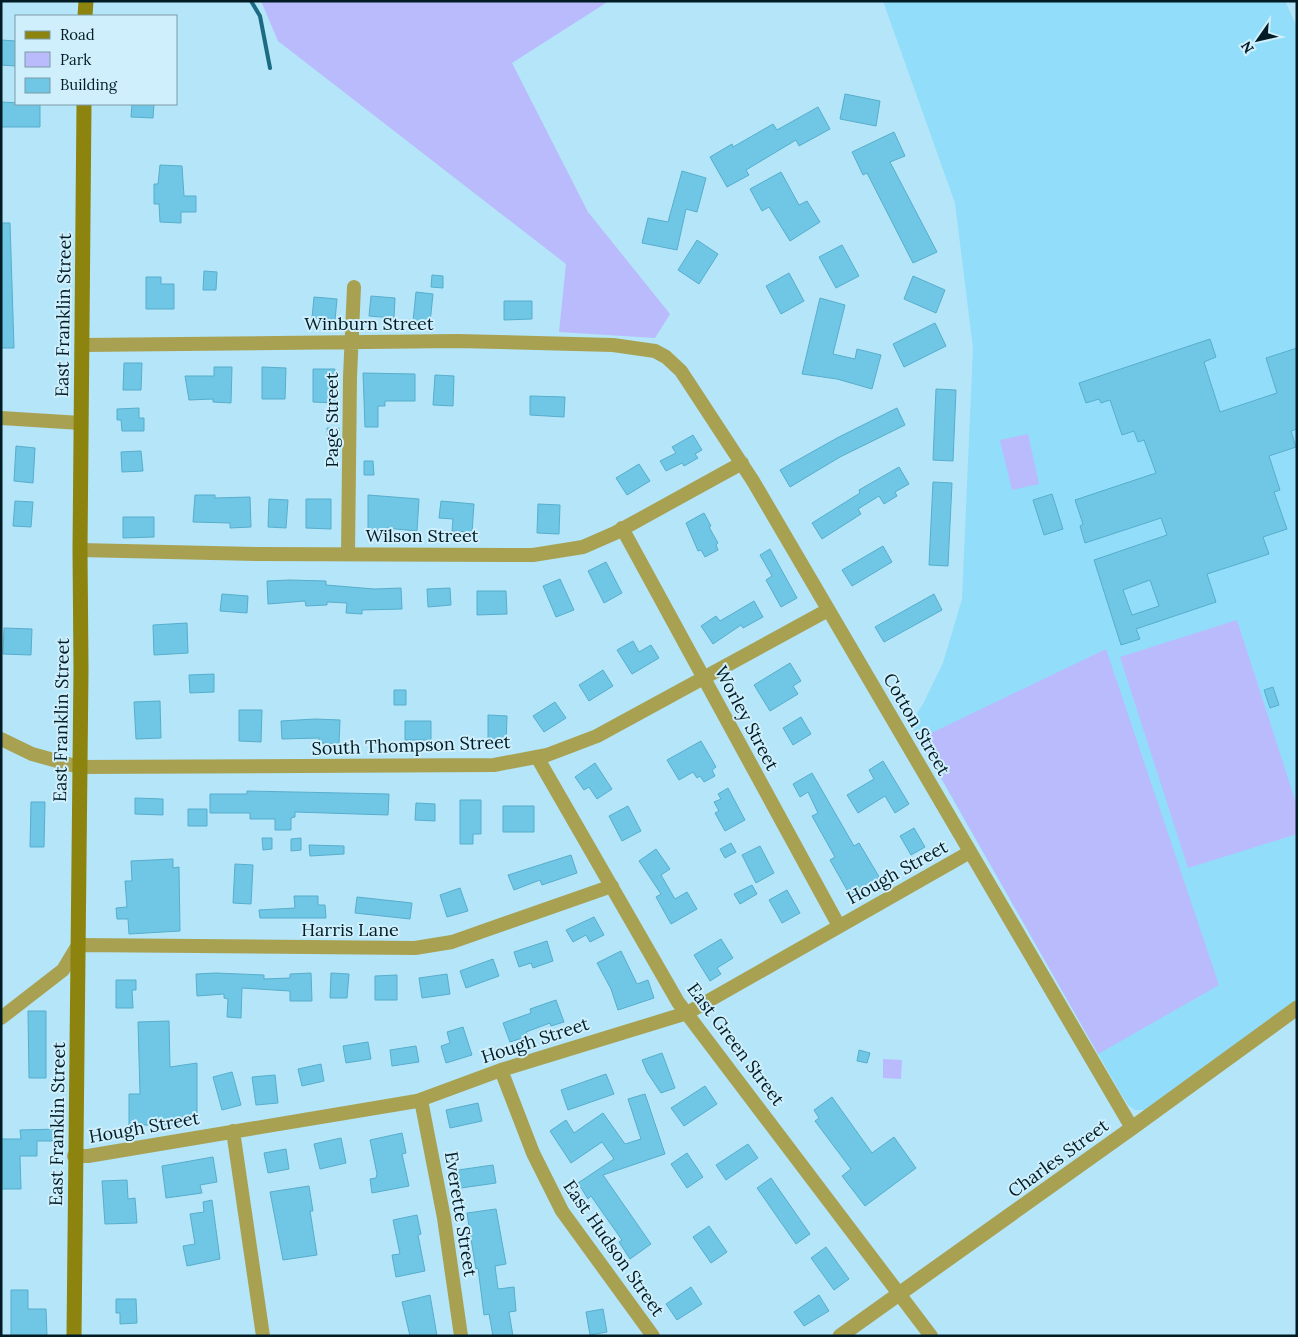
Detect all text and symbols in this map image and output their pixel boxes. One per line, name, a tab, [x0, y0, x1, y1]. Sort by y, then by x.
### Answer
legend	[15, 15, 178, 105]
north arrow	[1233, 15, 1283, 65]
text: Road	[60, 25, 95, 44]
text: N	[1237, 38, 1258, 57]
text: Park	[60, 50, 91, 69]
text: Building	[60, 75, 118, 94]
street label: East Franklin Street	[50, 233, 76, 397]
street label: Winburn Street	[304, 312, 434, 335]
street label: Page Street	[320, 372, 343, 468]
street label: Wilson Street	[365, 524, 479, 547]
street label: East Franklin Street	[48, 638, 74, 802]
street label: Worley Street	[710, 662, 784, 774]
street label: Cotton Street	[878, 669, 956, 779]
street label: South Thompson Street	[311, 730, 511, 760]
street label: Hough Street	[843, 835, 952, 909]
street label: Harris Lane	[301, 918, 399, 941]
street label: East Green Street	[682, 978, 790, 1110]
street label: Hough Street	[478, 1012, 592, 1068]
street label: East Franklin Street	[44, 1042, 70, 1206]
street label: Hough Street	[87, 1106, 201, 1148]
street label: Charles Street	[1003, 1114, 1113, 1202]
street label: Everette Street	[440, 1150, 482, 1278]
street label: East Hudson Street	[558, 1175, 670, 1321]

